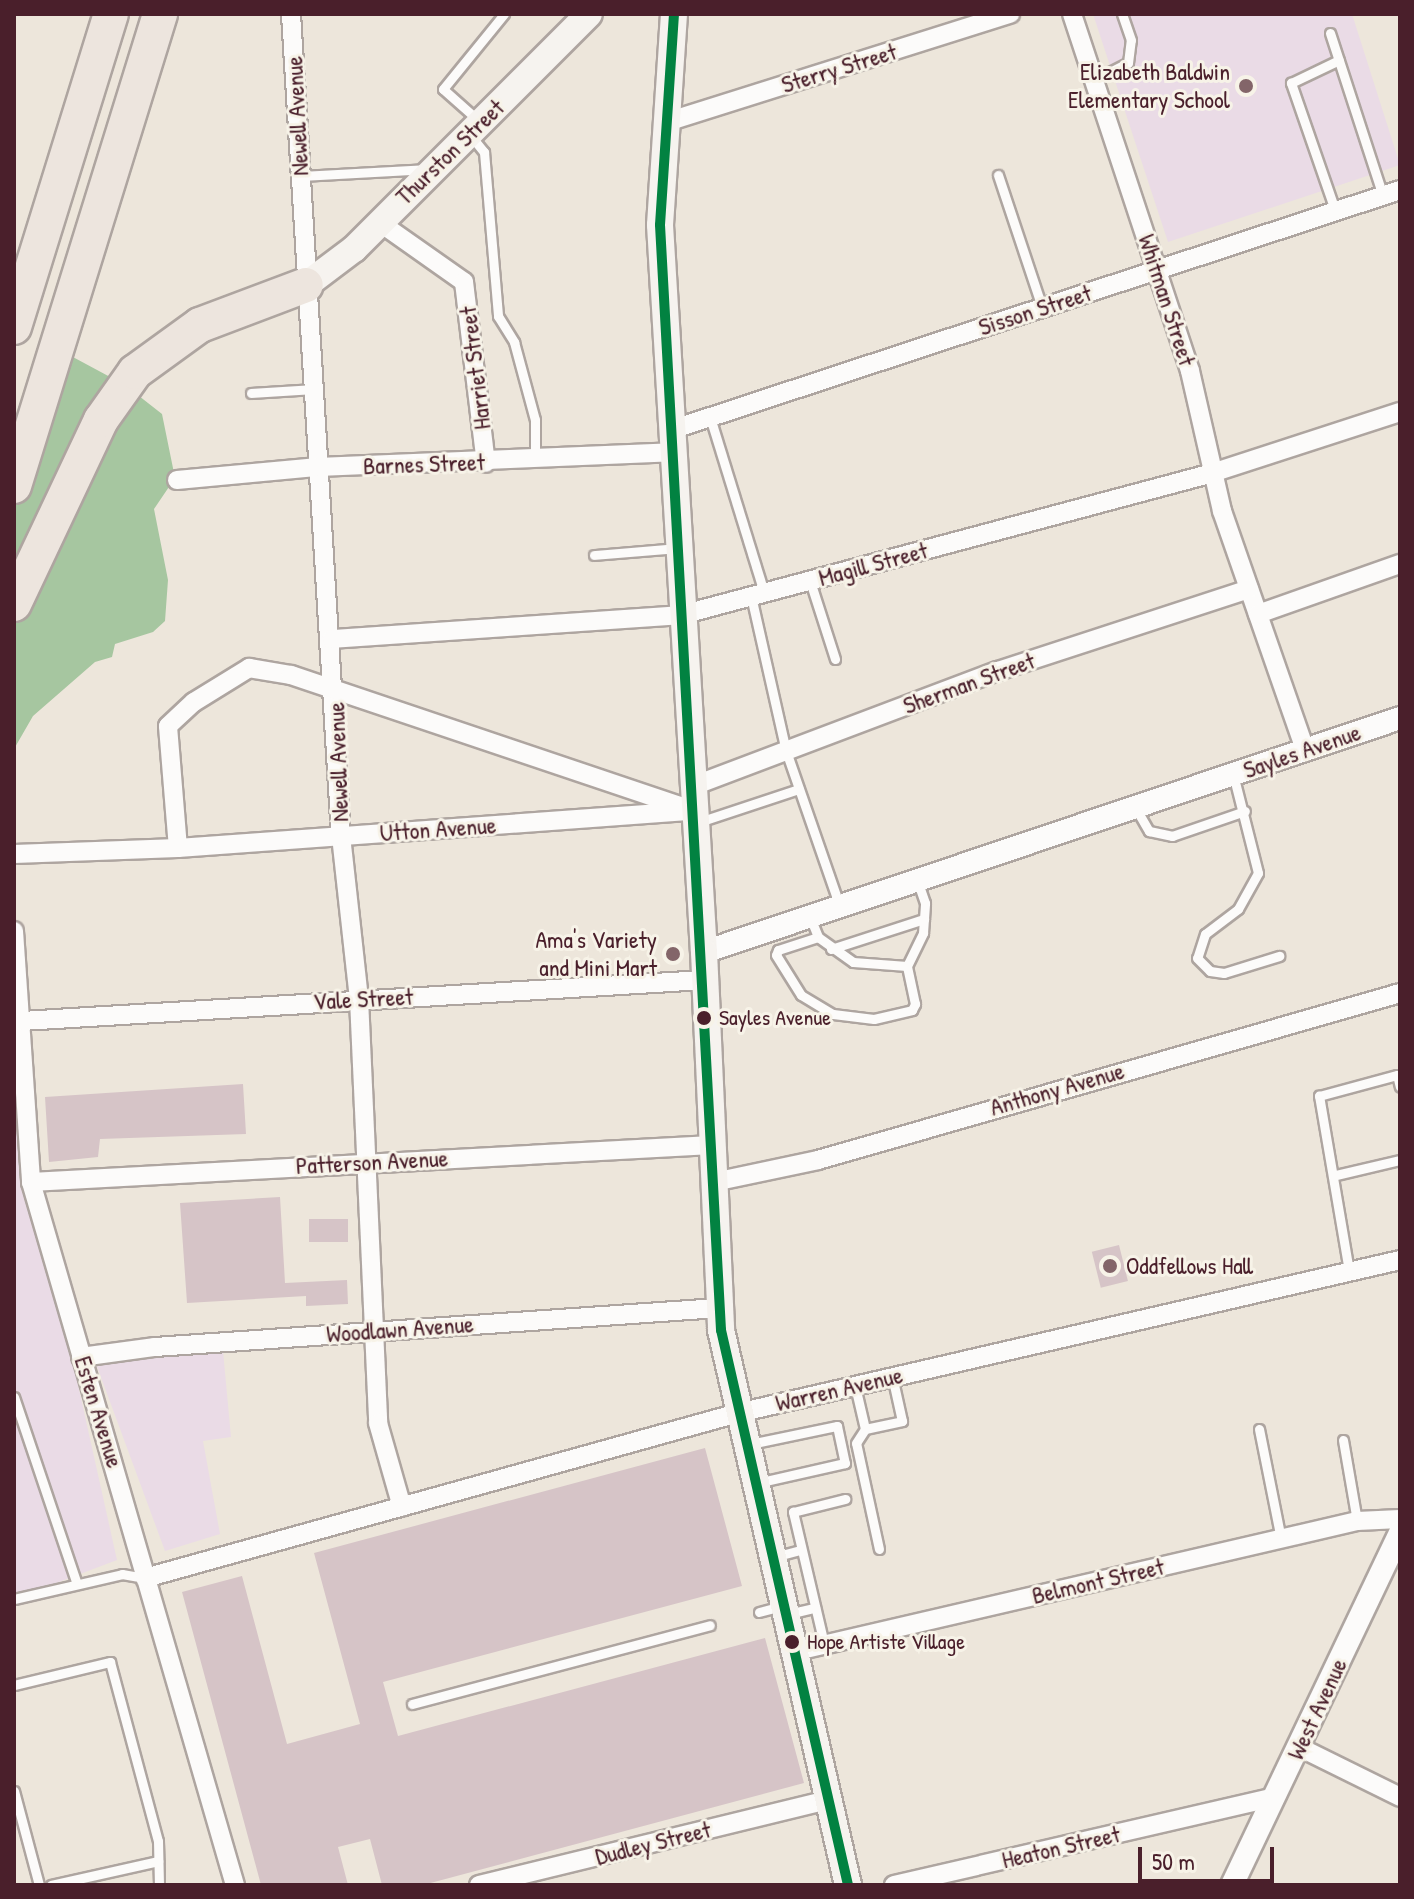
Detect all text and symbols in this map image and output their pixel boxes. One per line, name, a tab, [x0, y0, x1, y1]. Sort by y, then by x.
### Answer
street label: Sterry Street	[778, 37, 900, 99]
street label: Newell Avenue	[279, 55, 315, 177]
place label: Elizabeth Baldwin Elementary School	[1068, 58, 1230, 114]
marker: Elizabeth Baldwin Elementary School	[1237, 77, 1255, 95]
street label: Thurston Street	[390, 93, 510, 211]
street label: Whitman Street	[1132, 231, 1202, 369]
street label: Sisson Street	[975, 278, 1095, 342]
street label: Harriet Street	[453, 305, 497, 431]
street label: Barnes Street	[363, 447, 485, 481]
street label: Magill Street	[815, 536, 931, 592]
street label: Sherman Street	[899, 646, 1039, 720]
street label: Newell Avenue	[322, 702, 354, 822]
street label: Sayles Avenue	[1240, 718, 1364, 784]
street label: Utton Avenue	[379, 811, 497, 847]
place label: Ama's Variety and Mini Mart	[535, 926, 657, 982]
marker: Ama's Variety and Mini Mart	[664, 945, 682, 963]
street label: Vale Street	[312, 982, 414, 1016]
place label: Sayles Avenue	[719, 1005, 831, 1031]
marker: Sayles Avenue	[696, 1010, 712, 1026]
street label: Anthony Avenue	[987, 1056, 1127, 1122]
street label: Patterson Avenue	[295, 1144, 449, 1180]
place label: Oddfellows Hall	[1126, 1252, 1253, 1280]
marker: Oddfellows Hall	[1101, 1257, 1119, 1275]
street label: Woodlawn Avenue	[325, 1309, 475, 1349]
street label: Esten Avenue	[68, 1353, 130, 1471]
street label: Warren Avenue	[773, 1360, 905, 1418]
street label: Belmont Street	[1029, 1552, 1167, 1610]
place label: Hope Artiste Village	[807, 1629, 965, 1655]
marker: Hope Artiste Village	[784, 1634, 800, 1650]
street label: West Avenue	[1281, 1654, 1353, 1764]
street label: Dudley Street	[592, 1815, 714, 1871]
street label: Heaton Street	[999, 1819, 1123, 1875]
scale bar	[1142, 1831, 1278, 1881]
text: 50 m	[1152, 1845, 1195, 1877]

